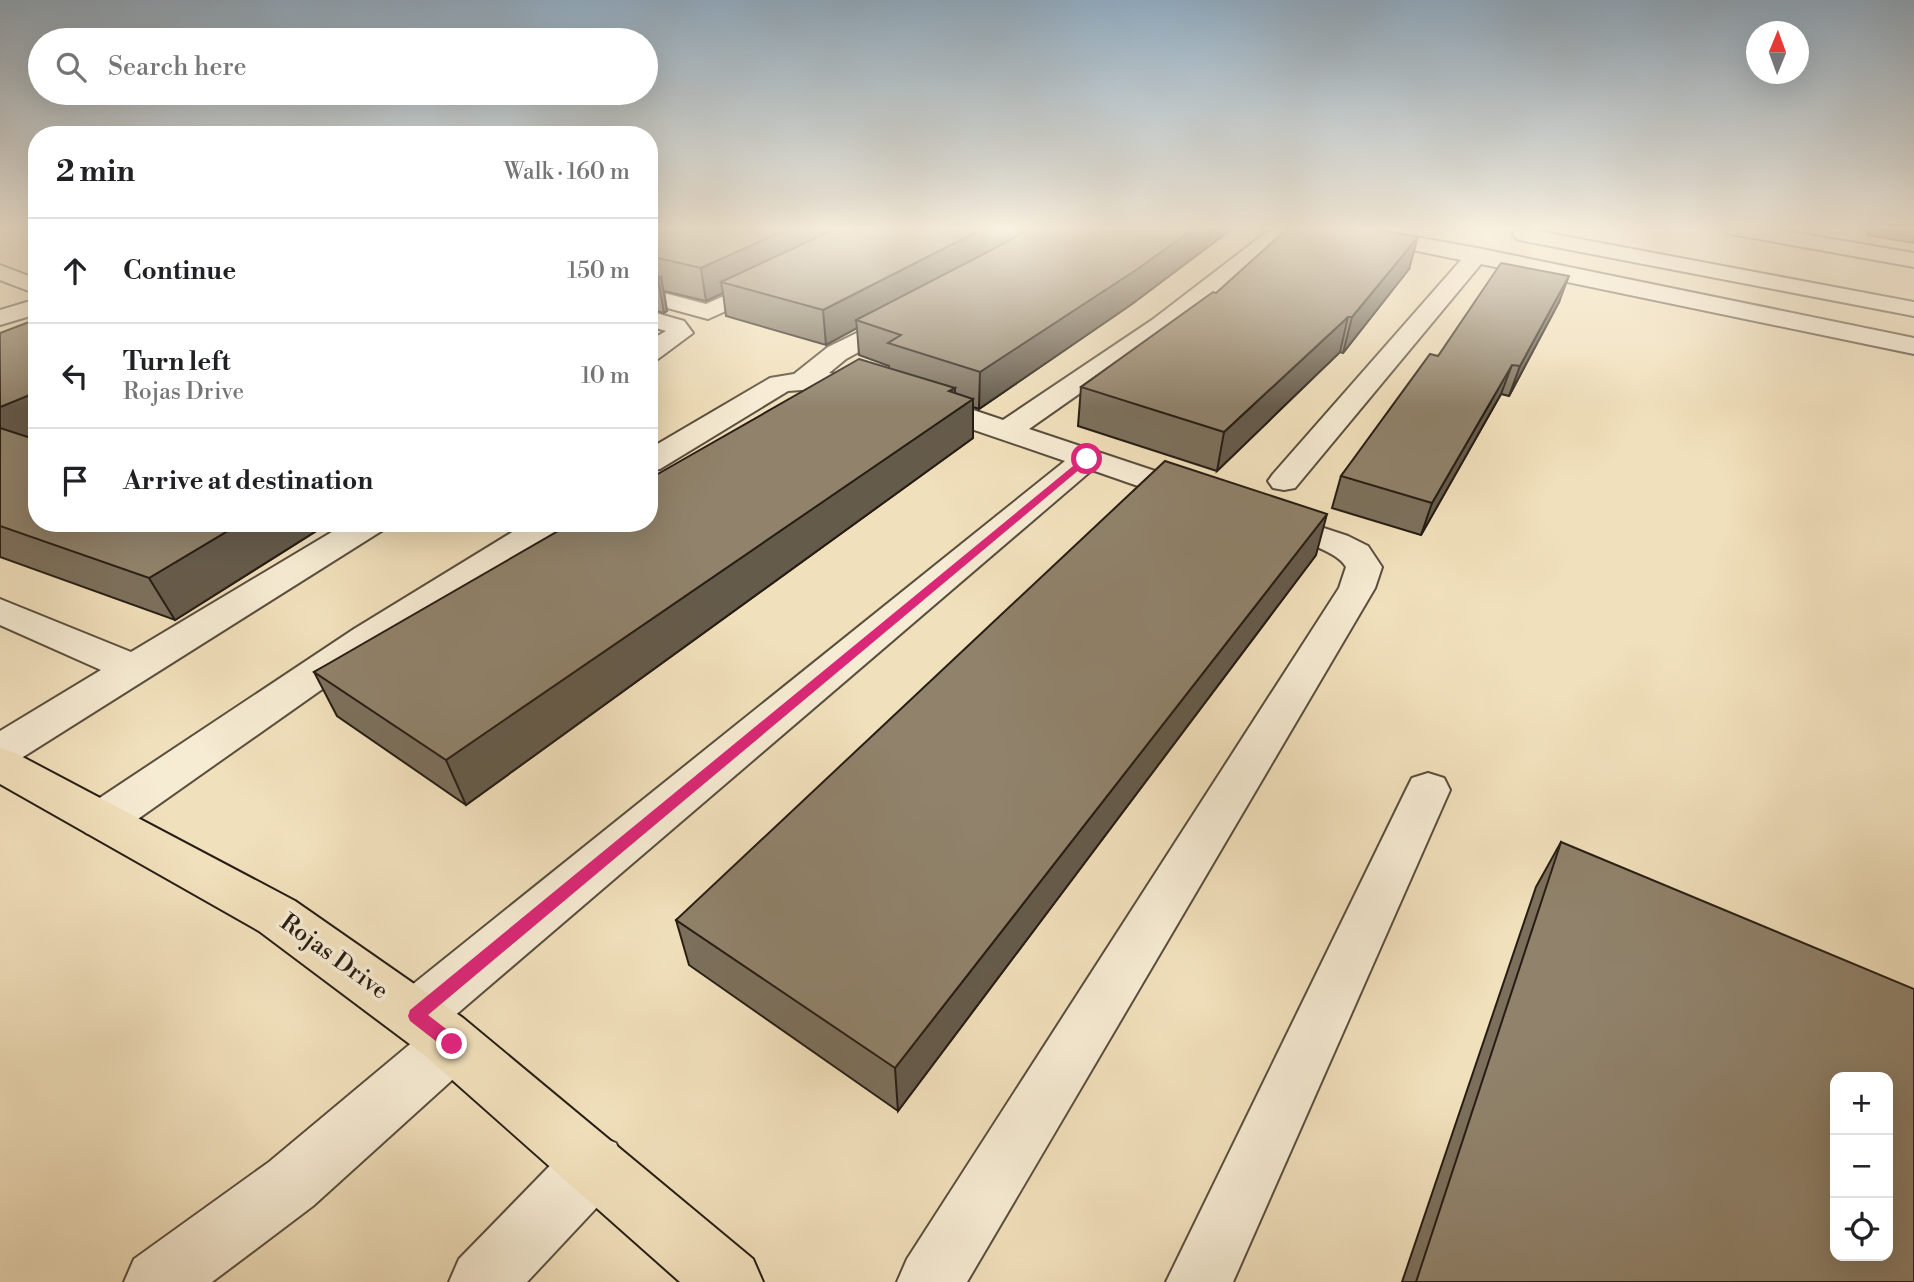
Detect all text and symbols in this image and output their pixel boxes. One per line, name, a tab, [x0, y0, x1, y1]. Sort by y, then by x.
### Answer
north arrow	[1746, 21, 1809, 84]
search box	[28, 28, 658, 105]
icon: search	[52, 48, 90, 86]
text: Search here	[108, 51, 247, 83]
text: 2 min	[56, 153, 135, 191]
text: Walk · 160 m	[504, 158, 630, 186]
icon: ahead	[56, 252, 94, 290]
text: Continue	[123, 255, 236, 287]
text: 150 m	[567, 257, 630, 285]
text: Turn left	[123, 346, 231, 378]
icon: left	[56, 357, 94, 395]
text: 10 m	[581, 362, 630, 390]
text: Rojas Drive	[123, 378, 244, 406]
route start	[1071, 443, 1102, 474]
icon: arrive	[56, 462, 94, 500]
text: Arrive at destination	[123, 465, 373, 497]
street label: Rojas Drive	[274, 908, 394, 1006]
route end	[436, 1028, 467, 1059]
map controls	[1830, 1072, 1893, 1261]
button: +	[1830, 1072, 1893, 1135]
button: −	[1830, 1135, 1893, 1198]
button: locate	[1830, 1198, 1893, 1261]

